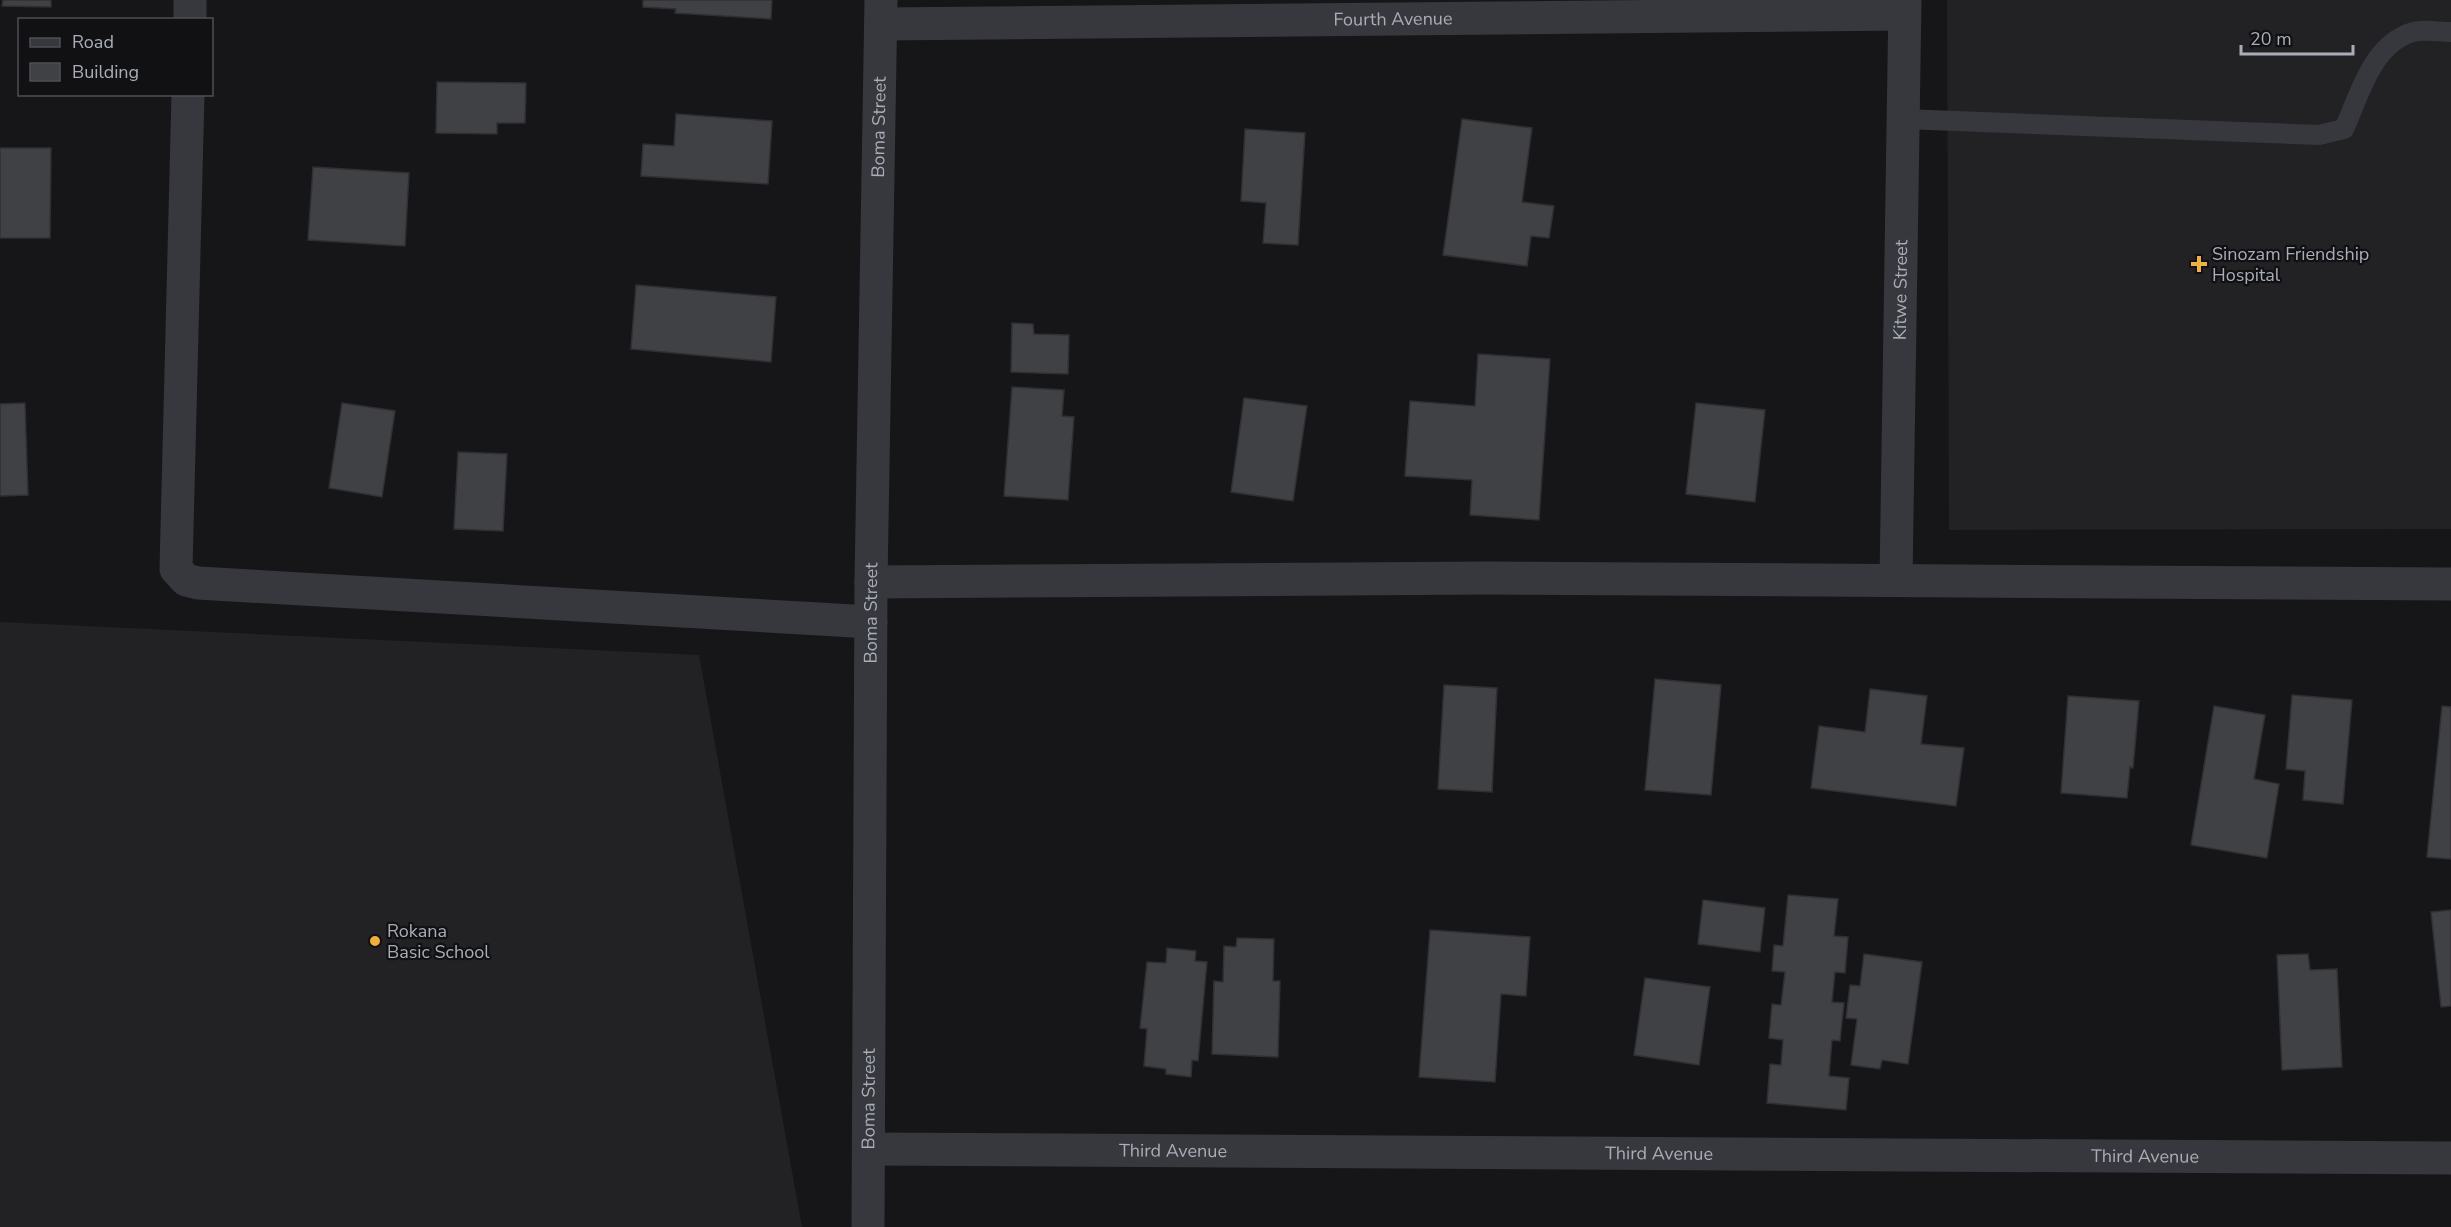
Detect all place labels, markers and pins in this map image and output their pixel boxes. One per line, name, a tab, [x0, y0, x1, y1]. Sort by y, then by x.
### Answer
place label: Sinozam Friendship Hospital	[2212, 242, 2369, 287]
marker: Sinozam Friendship Hospital	[2190, 255, 2208, 273]
place label: Rokana Basic School	[387, 919, 490, 964]
marker: Rokana Basic School	[368, 934, 382, 948]

